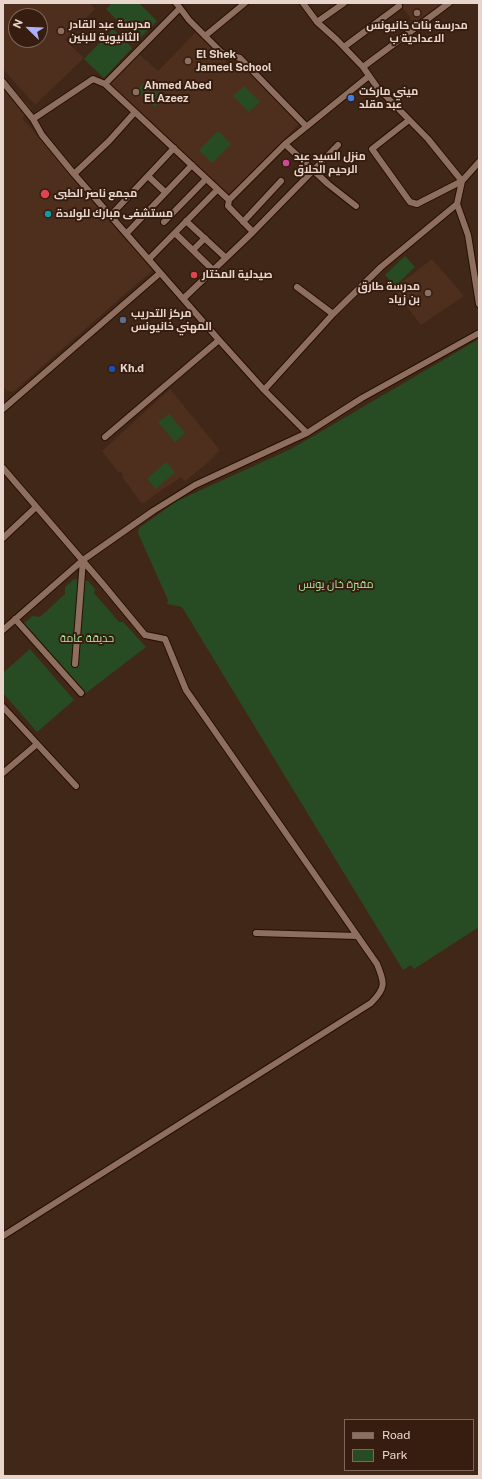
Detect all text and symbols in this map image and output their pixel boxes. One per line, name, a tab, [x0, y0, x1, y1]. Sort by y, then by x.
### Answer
north arrow	[8, 8, 48, 48]
marker: مدرسة بنات خانيونس الاعدادية ب	[412, 8, 422, 18]
text: N	[11, 17, 25, 30]
place label: مدرسة عبد القادر الثانيوية للبنين	[69, 18, 151, 44]
place label: مدرسة بنات خانيونس الاعدادية ب	[366, 19, 468, 45]
marker: مدرسة عبد القادر الثانيوية للبنين	[56, 26, 66, 36]
place label: El Shek Jameel School	[196, 48, 272, 74]
marker: El Shek Jameel School	[183, 56, 193, 66]
place label: Ahmed Abed El Azeez	[144, 79, 212, 105]
place label: ميني ماركت عبد مقلد	[359, 85, 418, 111]
marker: Ahmed Abed El Azeez	[131, 87, 141, 97]
marker: ميني ماركت عبد مقلد	[346, 93, 356, 103]
place label: منزل السيد عبد الرحيم الحلاق	[294, 150, 366, 176]
marker: منزل السيد عبد الرحيم الحلاق	[281, 158, 291, 168]
place label: مجمع ناصر الطبى	[54, 187, 137, 201]
marker: مجمع ناصر الطبى	[39, 188, 51, 200]
place label: مستشفى مبارك للولادة	[56, 207, 173, 221]
marker: مستشفى مبارك للولادة	[43, 209, 53, 219]
place label: صيدلية المختار	[202, 268, 273, 282]
marker: صيدلية المختار	[189, 270, 199, 280]
place label: مدرسة طارق بن زياد	[358, 280, 420, 306]
marker: مدرسة طارق بن زياد	[423, 288, 433, 298]
place label: مركز التدريب المهني خانيونس	[131, 307, 212, 333]
marker: مركز التدريب المهني خانيونس	[118, 315, 128, 325]
place label: Kh.d	[120, 362, 144, 376]
marker: Kh.d	[107, 364, 117, 374]
park label: مقبرة خان يونس	[298, 578, 374, 592]
park label: حديقة عامة	[60, 632, 114, 646]
legend	[344, 1419, 474, 1471]
text: Road	[382, 1428, 410, 1442]
text: Park	[382, 1448, 408, 1462]

